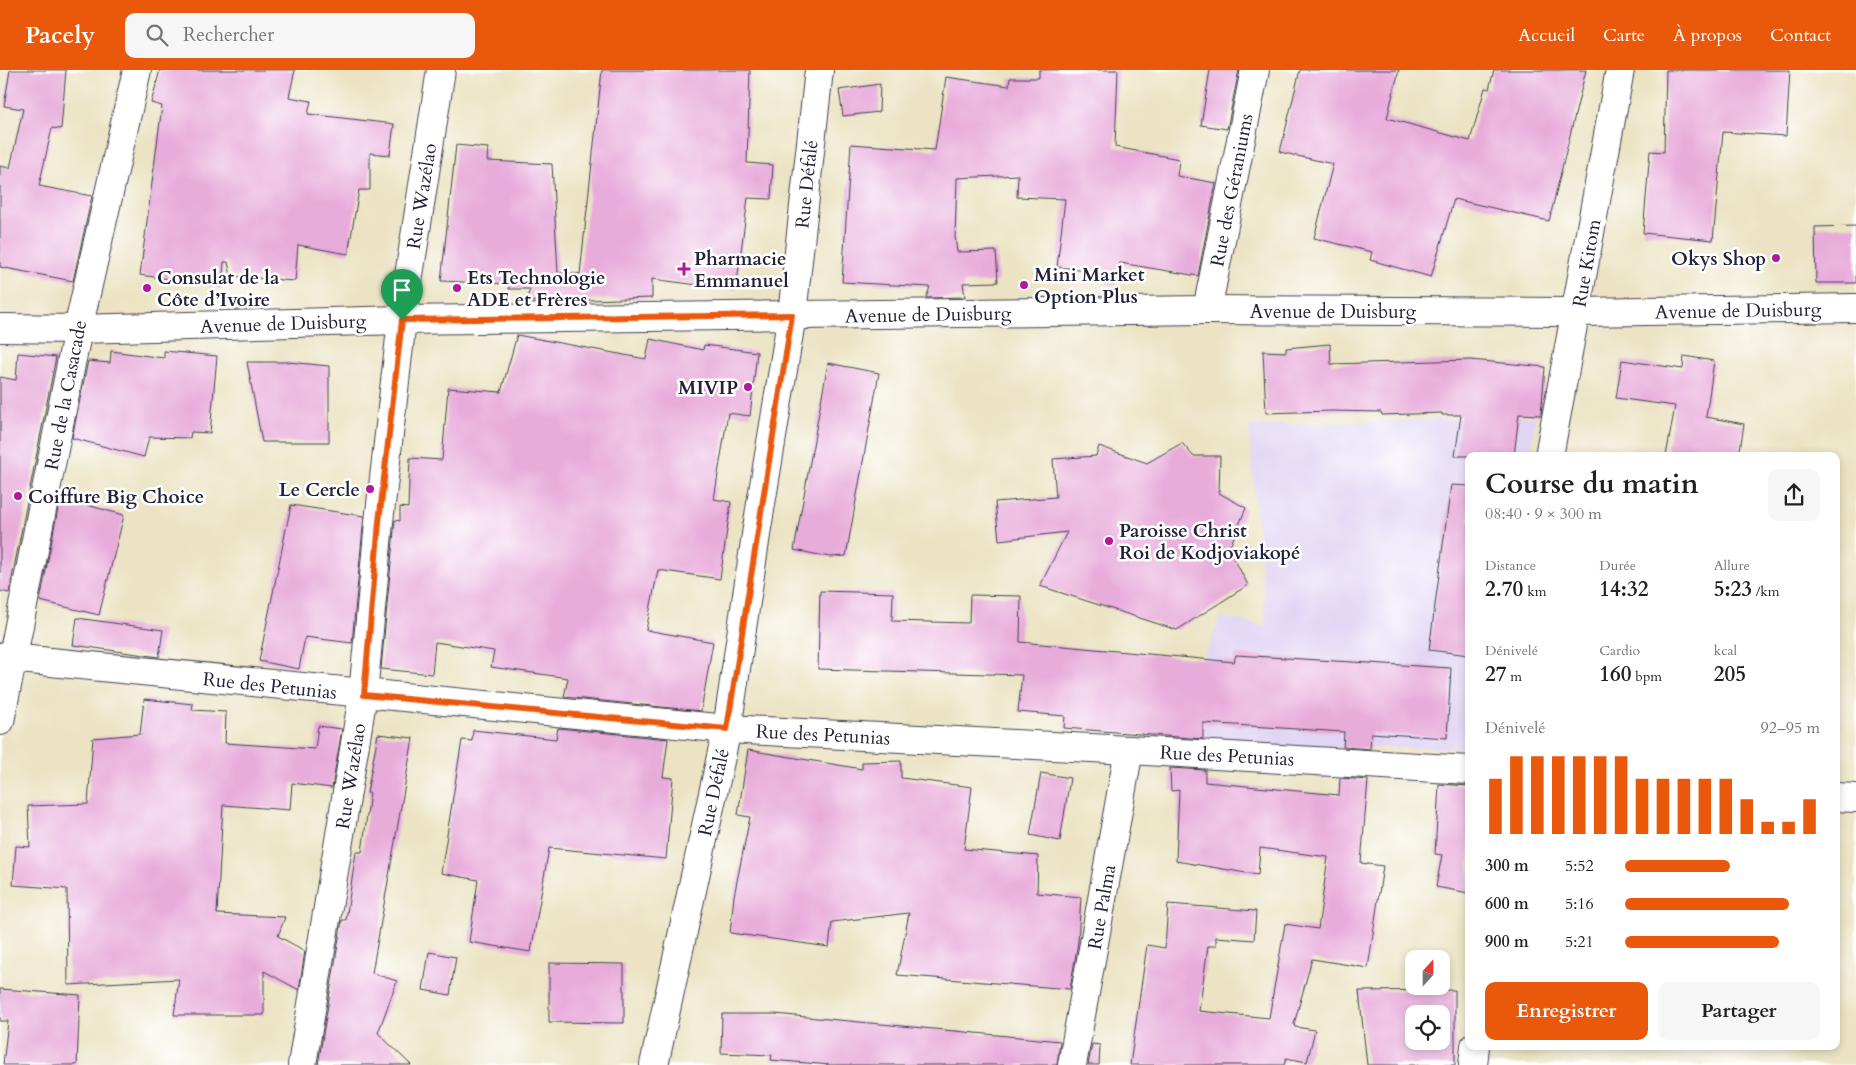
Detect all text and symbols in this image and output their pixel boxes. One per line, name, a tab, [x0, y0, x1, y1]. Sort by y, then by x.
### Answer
search box	[125, 13, 475, 58]
text: Pacely	[25, 19, 95, 52]
icon: search	[143, 21, 171, 49]
text: Rechercher	[183, 22, 274, 48]
text: Accueil	[1518, 23, 1575, 48]
text: Carte	[1603, 23, 1645, 48]
text: À propos	[1673, 23, 1742, 48]
text: Contact	[1770, 23, 1831, 48]
street label: Rue des Géraniums	[1204, 111, 1260, 269]
street label: Rue Défalé	[789, 139, 825, 230]
street label: Rue Wazélao	[401, 141, 443, 251]
street label: Rue Kitom	[1566, 216, 1608, 309]
place label: Pharmacie Emmanuel	[694, 246, 789, 294]
place label: Okys Shop	[1671, 246, 1766, 272]
marker: Okys Shop	[1770, 252, 1782, 264]
place label: Mini Market Option Plus	[1034, 262, 1145, 310]
marker: Pharmacie Emmanuel	[678, 263, 690, 275]
place label: Consulat de la Côte d’Ivoire	[157, 265, 280, 313]
place label: Ets Technologie ADE et Frères	[467, 265, 606, 313]
pin	[381, 269, 423, 320]
icon: arrive	[388, 276, 416, 304]
marker: Mini Market Option Plus	[1018, 279, 1030, 291]
marker: Consulat de la Côte d’Ivoire	[141, 282, 153, 294]
marker: Ets Technologie ADE et Frères	[451, 282, 463, 294]
street label: Avenue de Duisburg	[1655, 297, 1822, 325]
street label: Avenue de Duisburg	[1250, 299, 1417, 325]
street label: Avenue de Duisburg	[845, 301, 1012, 329]
street label: Avenue de Duisburg	[199, 308, 367, 340]
street label: Rue de la Casacade	[39, 318, 93, 472]
place label: MIVIP	[678, 375, 738, 401]
marker: MIVIP	[742, 381, 754, 393]
text: Course du matin	[1485, 465, 1699, 503]
button: share	[1768, 469, 1820, 521]
place label: Le Cercle	[279, 477, 360, 503]
marker: Le Cercle	[364, 483, 376, 495]
place label: Coiffure Big Choice	[28, 484, 204, 510]
marker: Coiffure Big Choice	[12, 490, 24, 502]
text: 08:40 · 9 × 300 m	[1485, 503, 1602, 525]
place label: Paroisse Christ Roi de Kodjoviakopé	[1119, 518, 1300, 566]
marker: Paroisse Christ Roi de Kodjoviakopé	[1103, 535, 1115, 547]
text: Distance	[1485, 556, 1536, 575]
text: Durée	[1599, 556, 1636, 575]
text: Allure	[1714, 556, 1750, 575]
text: 2.70	[1485, 575, 1523, 604]
text: 14:32	[1599, 575, 1648, 604]
text: 5:23	[1714, 575, 1752, 604]
text: km	[1523, 582, 1546, 601]
text: /km	[1752, 582, 1780, 601]
text: Dénivelé	[1485, 641, 1538, 660]
text: Cardio	[1599, 641, 1640, 660]
text: kcal	[1714, 641, 1737, 660]
text: 27	[1485, 660, 1507, 689]
text: 160	[1599, 660, 1632, 689]
text: 205	[1714, 660, 1746, 689]
street label: Rue des Petunias	[202, 666, 338, 706]
text: m	[1507, 667, 1522, 686]
text: bpm	[1632, 667, 1662, 686]
text: Dénivelé	[1485, 717, 1546, 739]
text: 92–95 m	[1761, 717, 1820, 739]
street label: Rue des Petunias	[755, 718, 891, 752]
street label: Rue Wazélao	[330, 721, 372, 831]
street label: Rue des Petunias	[1159, 739, 1295, 773]
street label: Rue Défalé	[692, 746, 736, 838]
text: 300 m	[1485, 855, 1529, 877]
text: 5:52	[1565, 855, 1594, 877]
street label: Rue Palma	[1082, 863, 1122, 952]
text: 600 m	[1485, 893, 1529, 915]
text: 5:16	[1565, 893, 1594, 915]
text: 900 m	[1485, 931, 1529, 953]
text: 5:21	[1565, 931, 1594, 953]
north arrow	[1405, 950, 1450, 995]
map controls	[1405, 950, 1450, 1050]
button: Enregistrer	[1485, 982, 1648, 1040]
button: Partager	[1658, 982, 1820, 1040]
button: locate	[1405, 1005, 1450, 1050]

